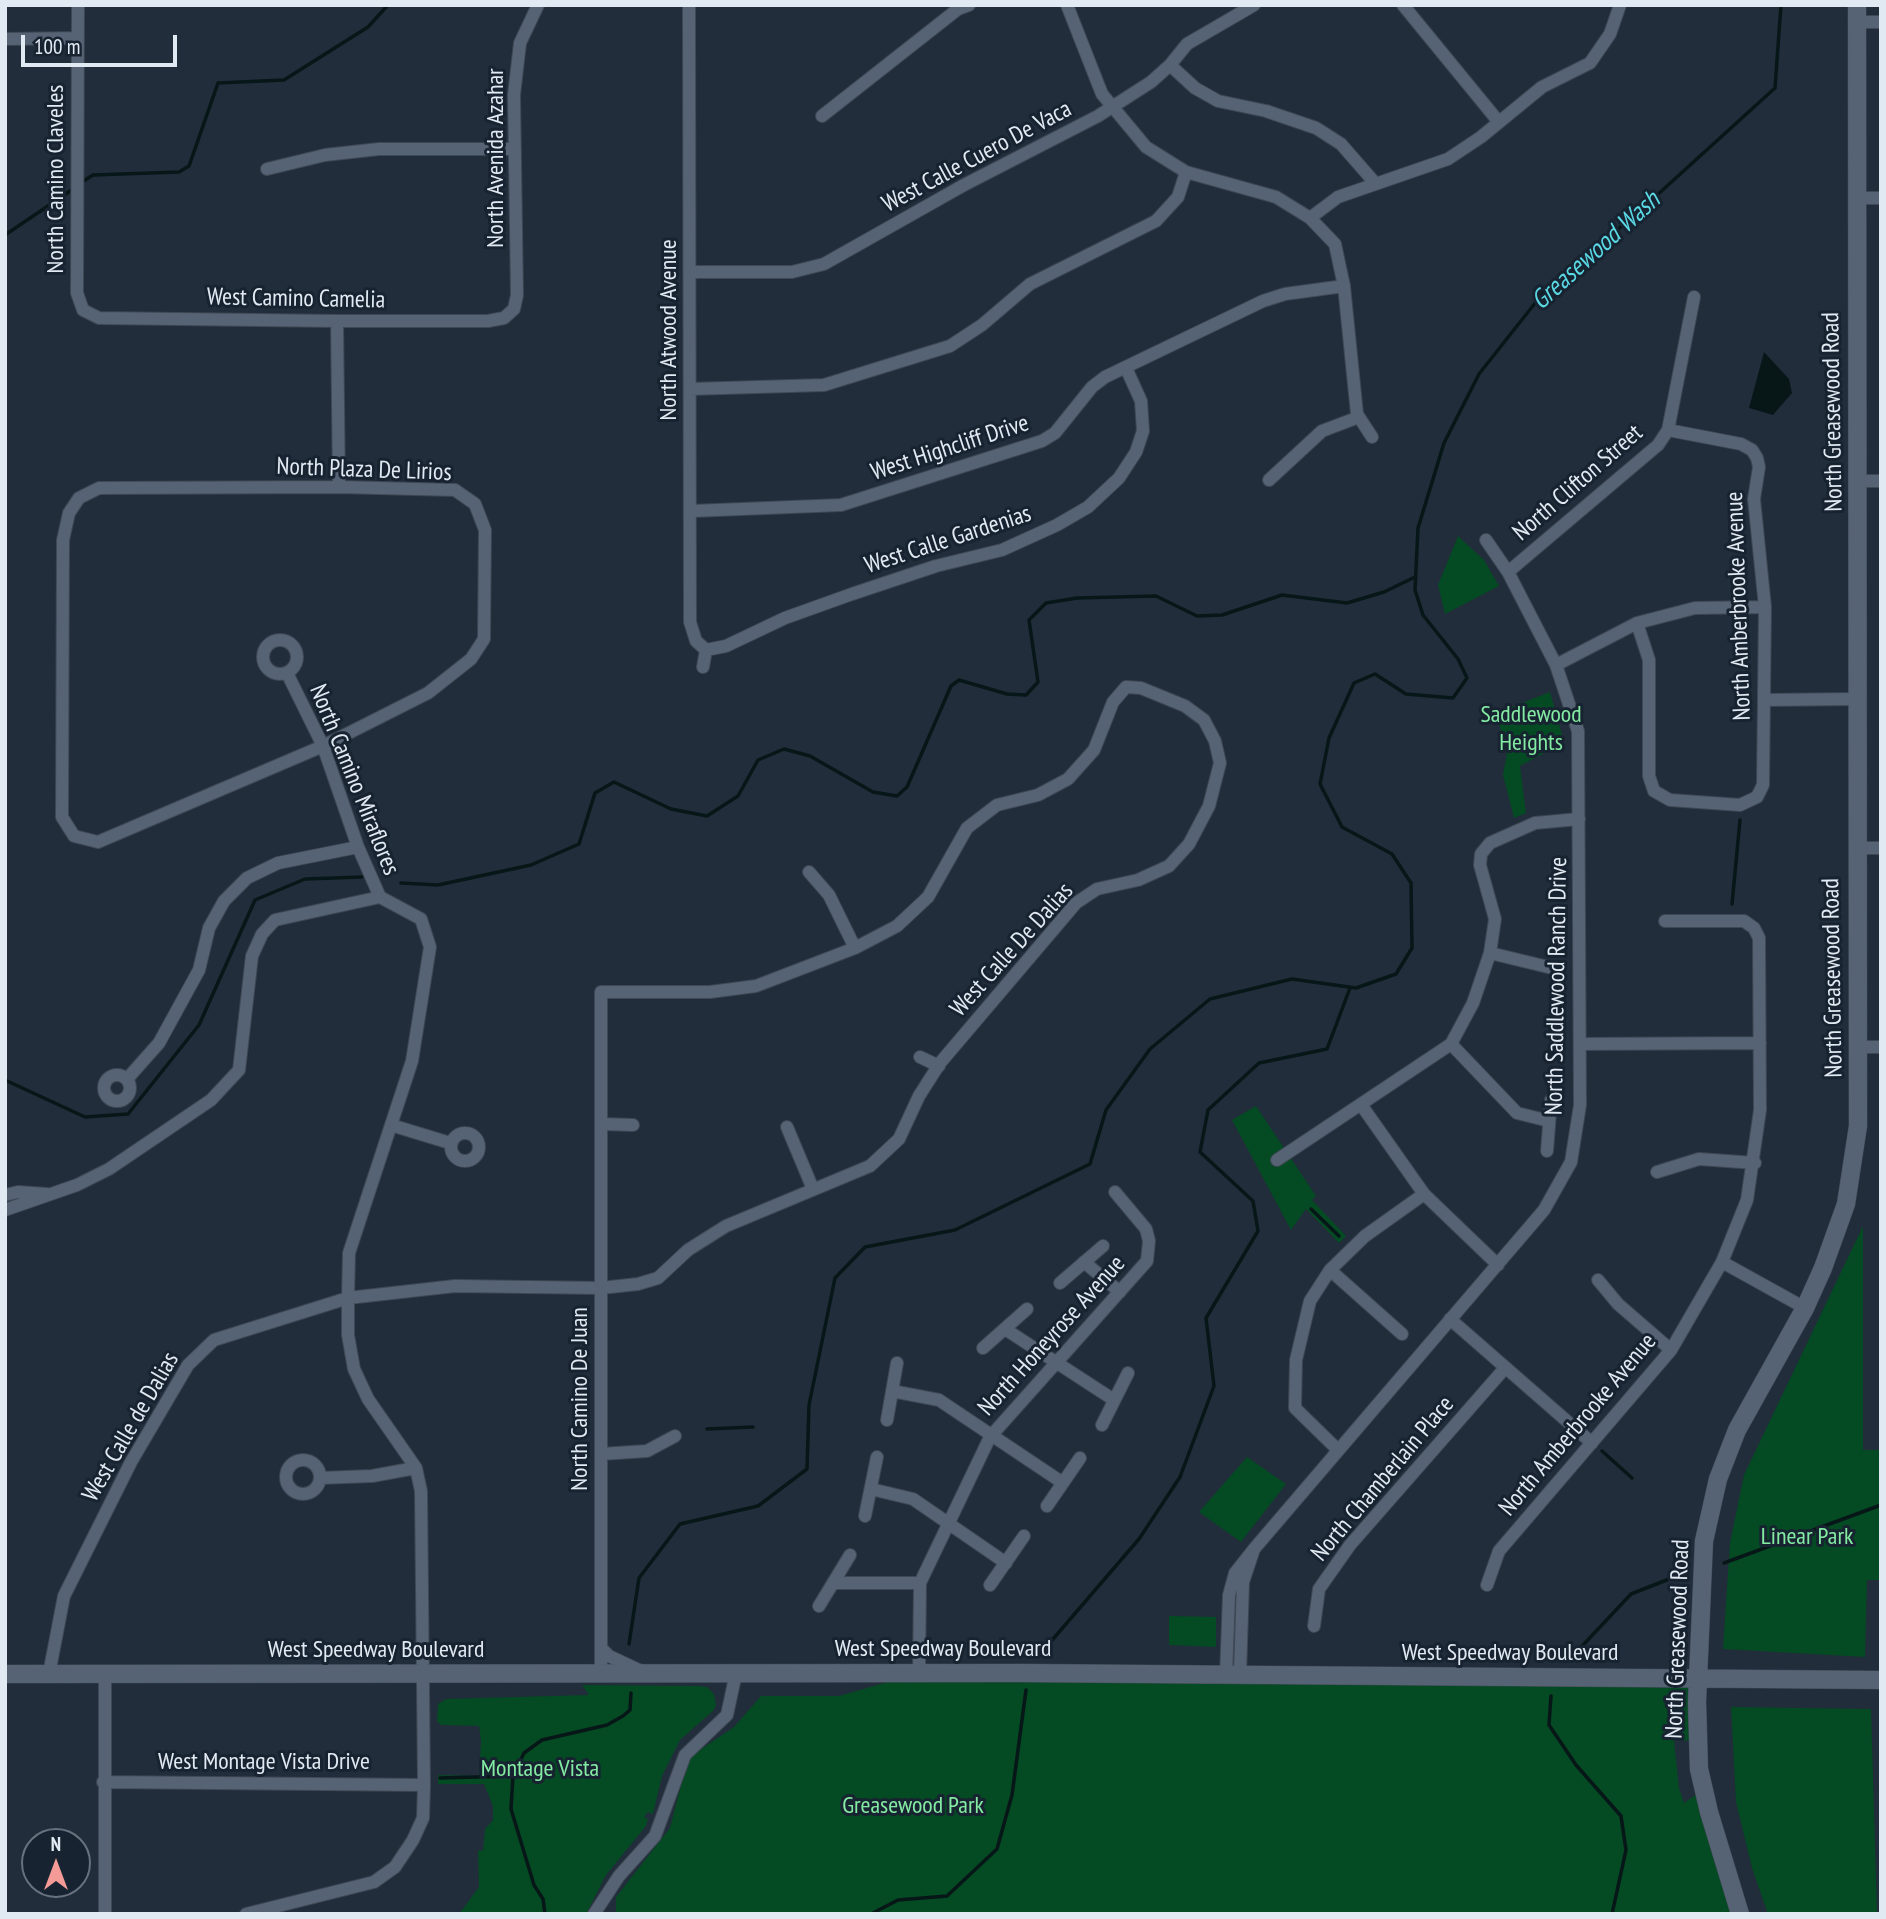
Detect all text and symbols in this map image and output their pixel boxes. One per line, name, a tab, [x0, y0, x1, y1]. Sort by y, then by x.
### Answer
scale bar	[24, 21, 180, 65]
text: 100 m	[34, 33, 80, 60]
street label: North Avenida Azahar	[482, 68, 510, 248]
street label: North Camino Claveles	[42, 85, 70, 273]
street label: West Calle Cuero De Vaca	[878, 95, 1076, 219]
water label: Greasewood Wash	[1525, 185, 1667, 317]
street label: North Atwood Avenue	[655, 239, 683, 421]
street label: West Camino Camelia	[207, 283, 385, 315]
street label: North Greasewood Road	[1817, 312, 1849, 512]
street label: West Highcliff Drive	[867, 409, 1033, 487]
street label: North Clifton Street	[1507, 419, 1649, 547]
street label: North Plaza De Lirios	[276, 453, 452, 487]
street label: North Amberbrooke Avenue	[1721, 491, 1757, 721]
street label: West Calle Gardenias	[861, 500, 1035, 580]
street label: North Camino Miraflores	[303, 681, 405, 879]
park label: Saddlewood Heights	[1480, 701, 1582, 757]
street label: North Saddlewood Ranch Drive	[1540, 857, 1574, 1115]
street label: West Calle De Dalias	[945, 877, 1079, 1023]
street label: North Greasewood Road	[1817, 878, 1849, 1078]
street label: North Honeyrose Avenue	[972, 1250, 1132, 1422]
street label: North Camino De Juan	[566, 1307, 594, 1491]
street label: North Amberbrooke Avenue	[1493, 1328, 1663, 1522]
street label: West Calle de Dalias	[77, 1347, 185, 1507]
street label: North Chamberlain Place	[1306, 1391, 1460, 1567]
park label: Linear Park	[1761, 1523, 1853, 1551]
street label: North Greasewood Road	[1660, 1539, 1696, 1739]
street label: West Speedway Boulevard	[835, 1635, 1051, 1663]
street label: West Speedway Boulevard	[268, 1636, 484, 1664]
street label: West Speedway Boulevard	[1402, 1639, 1618, 1667]
street label: West Montage Vista Drive	[158, 1748, 370, 1776]
park label: Montage Vista	[481, 1755, 599, 1783]
park label: Greasewood Park	[842, 1792, 984, 1820]
north arrow	[21, 1828, 91, 1898]
text: N	[51, 1832, 61, 1856]

